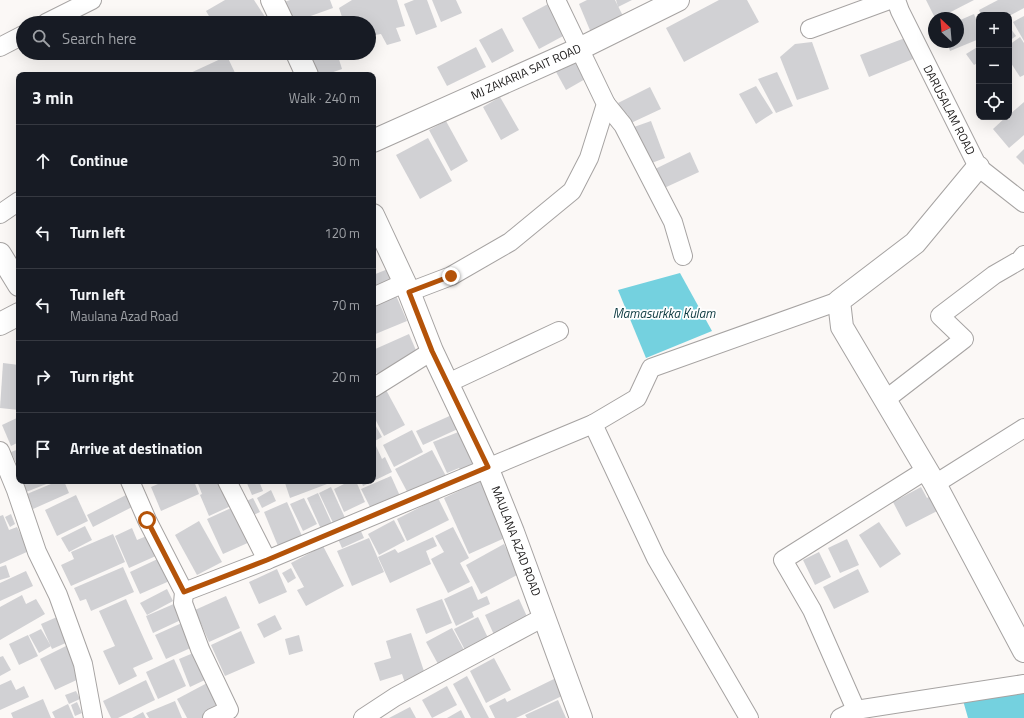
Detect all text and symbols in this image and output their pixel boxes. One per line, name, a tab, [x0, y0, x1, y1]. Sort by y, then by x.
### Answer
north arrow	[928, 12, 964, 48]
map controls	[976, 12, 1012, 120]
button: +	[976, 12, 1012, 48]
search box	[16, 16, 376, 60]
icon: search	[30, 27, 52, 49]
text: Search here	[62, 27, 136, 50]
street label: MJ ZAKARIA SAIT ROAD	[467, 38, 584, 104]
button: −	[976, 48, 1012, 84]
street label: DARUSALAM ROAD	[918, 61, 981, 158]
button: locate	[976, 84, 1012, 120]
text: 3 min	[32, 85, 73, 111]
text: Walk · 240 m	[289, 88, 360, 108]
text: Continue	[70, 149, 128, 172]
icon: ahead	[32, 150, 54, 172]
text: 30 m	[332, 151, 360, 171]
text: Turn left	[70, 221, 125, 244]
icon: left	[32, 222, 54, 244]
text: 120 m	[324, 223, 360, 243]
route end	[442, 267, 460, 285]
text: Turn left	[70, 283, 125, 306]
icon: left	[32, 294, 54, 316]
text: 70 m	[332, 295, 360, 315]
water label: Mamasurkka Kulam	[613, 303, 716, 323]
text: Maulana Azad Road	[70, 306, 178, 326]
text: Turn right	[70, 365, 134, 388]
icon: right	[32, 366, 54, 388]
text: 20 m	[332, 367, 360, 387]
text: Arrive at destination	[70, 437, 203, 460]
icon: arrive	[32, 438, 54, 460]
street label: MAULANA AZAD ROAD	[487, 483, 546, 599]
route start	[138, 511, 156, 529]

